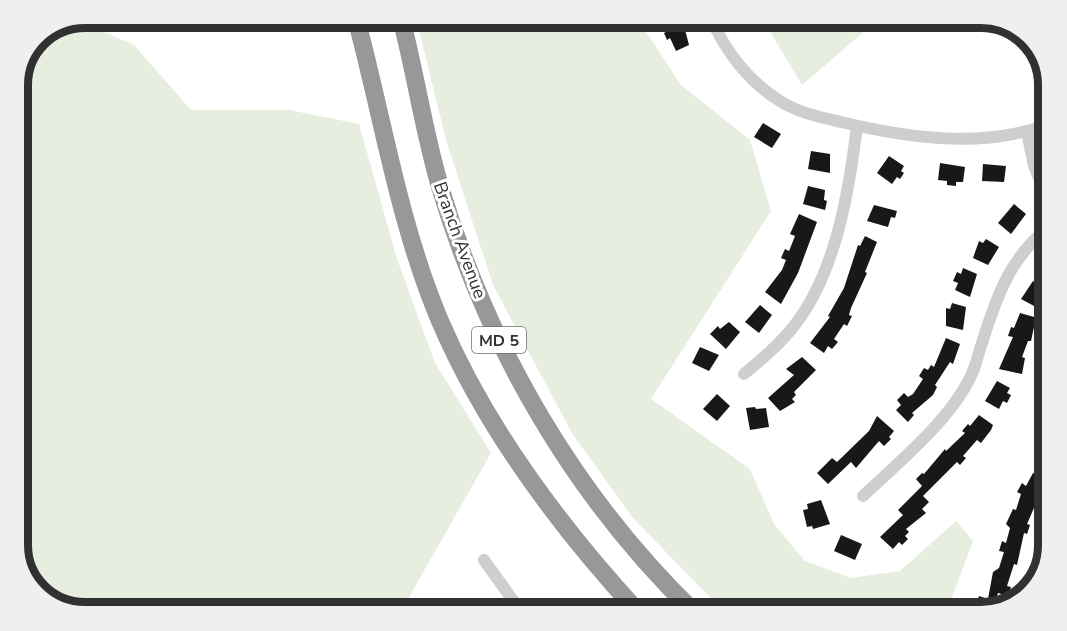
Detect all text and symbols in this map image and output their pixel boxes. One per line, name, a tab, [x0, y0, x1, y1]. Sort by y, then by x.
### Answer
street label: Branch Avenue	[428, 178, 492, 302]
road number: MD 5	[472, 327, 526, 353]

